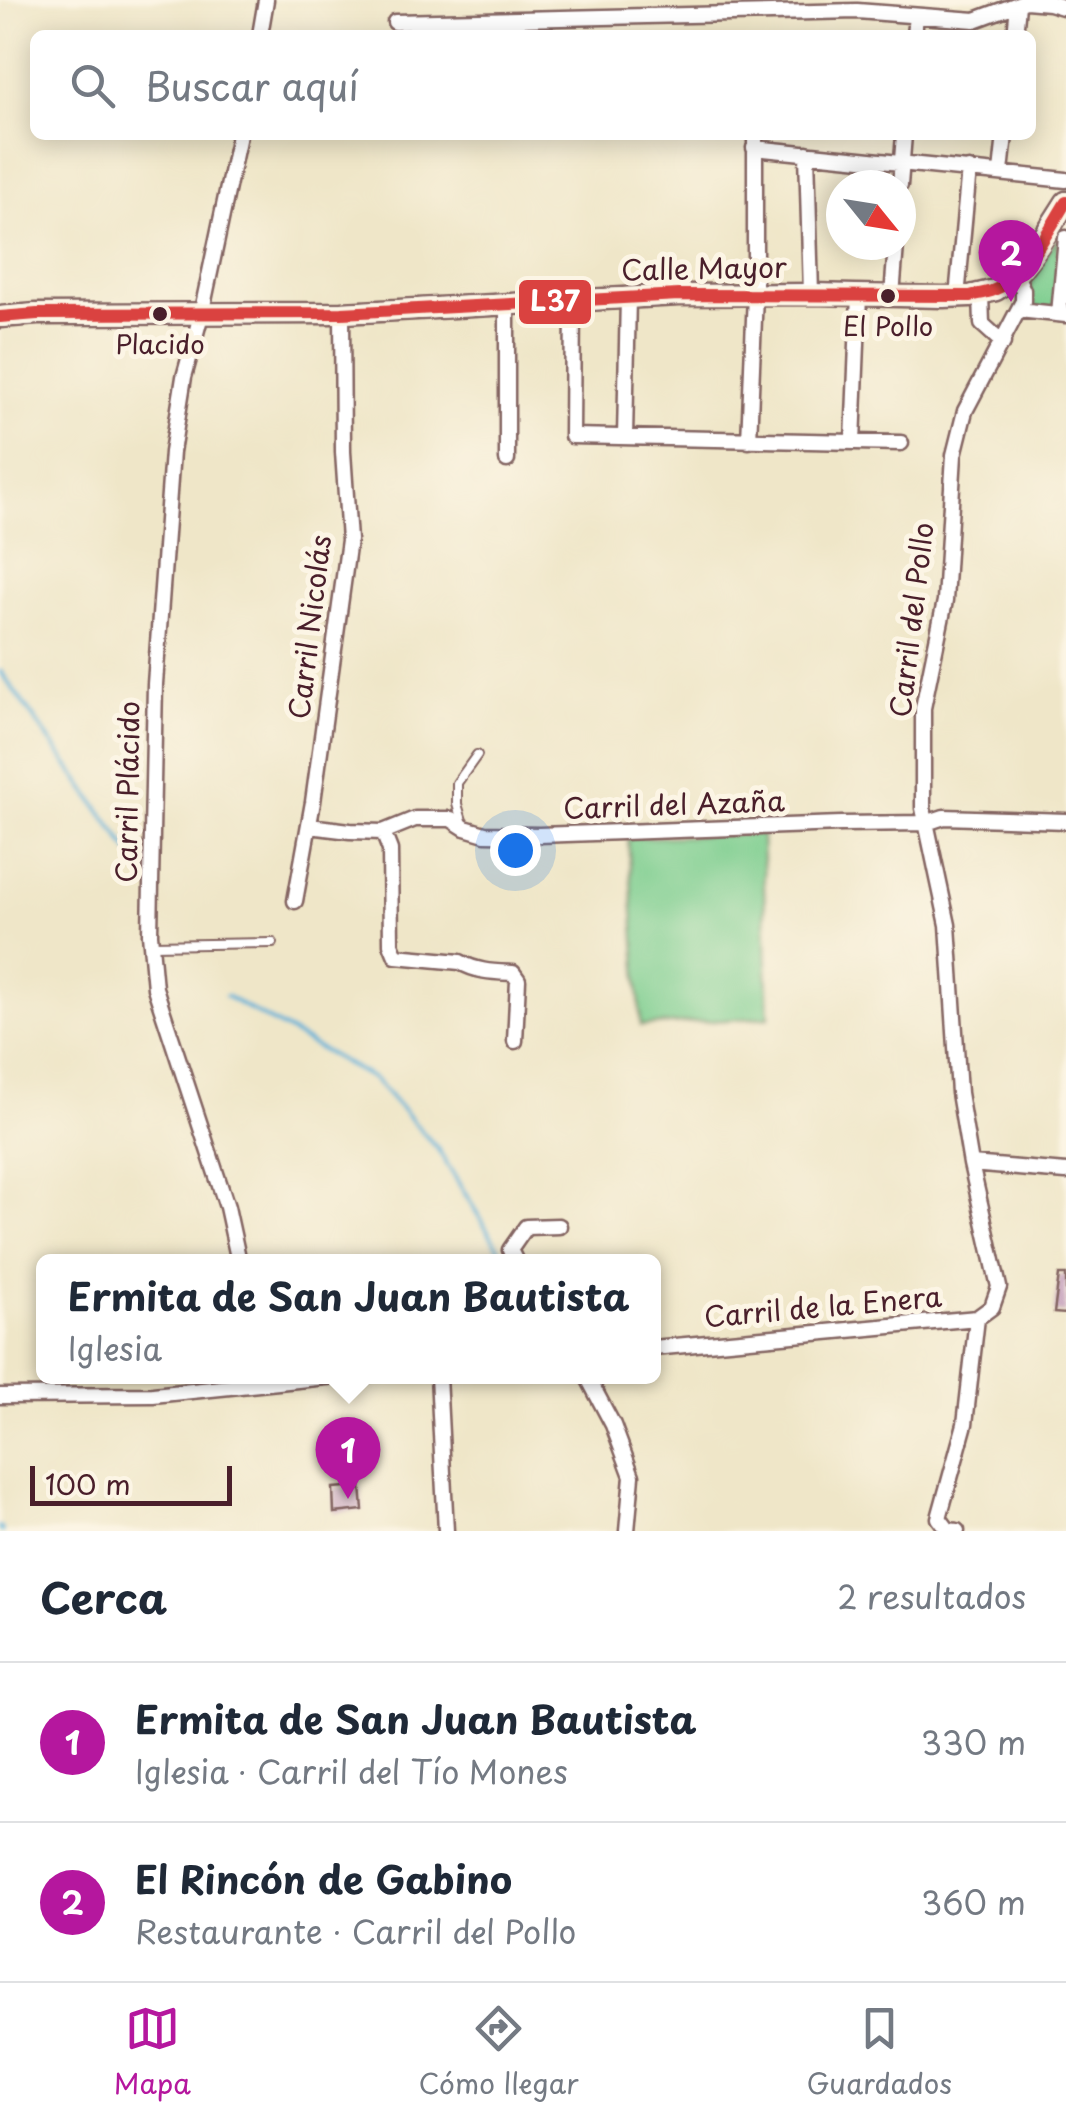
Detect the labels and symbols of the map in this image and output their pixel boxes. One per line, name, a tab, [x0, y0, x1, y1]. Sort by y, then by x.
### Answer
north arrow	[826, 170, 916, 260]
pin: 2	[978, 220, 1044, 302]
street label: Calle Mayor	[621, 245, 787, 290]
line badge: L37	[517, 278, 593, 326]
text: L37	[530, 278, 580, 321]
marker: El Pollo	[878, 286, 898, 306]
marker: Placido	[150, 304, 170, 324]
place label: El Pollo	[843, 306, 933, 345]
place label: Placido	[115, 324, 205, 363]
street label: Carril del Pollo	[877, 520, 944, 720]
street label: Carril Nicolás	[276, 532, 341, 721]
street label: Carril Plácido	[103, 701, 150, 883]
street label: Carril del Azaña	[562, 778, 786, 829]
your location	[490, 825, 541, 876]
street label: Carril de la Enera	[702, 1274, 944, 1337]
pin: 1	[316, 1416, 380, 1499]
scale bar	[30, 1461, 232, 1506]

